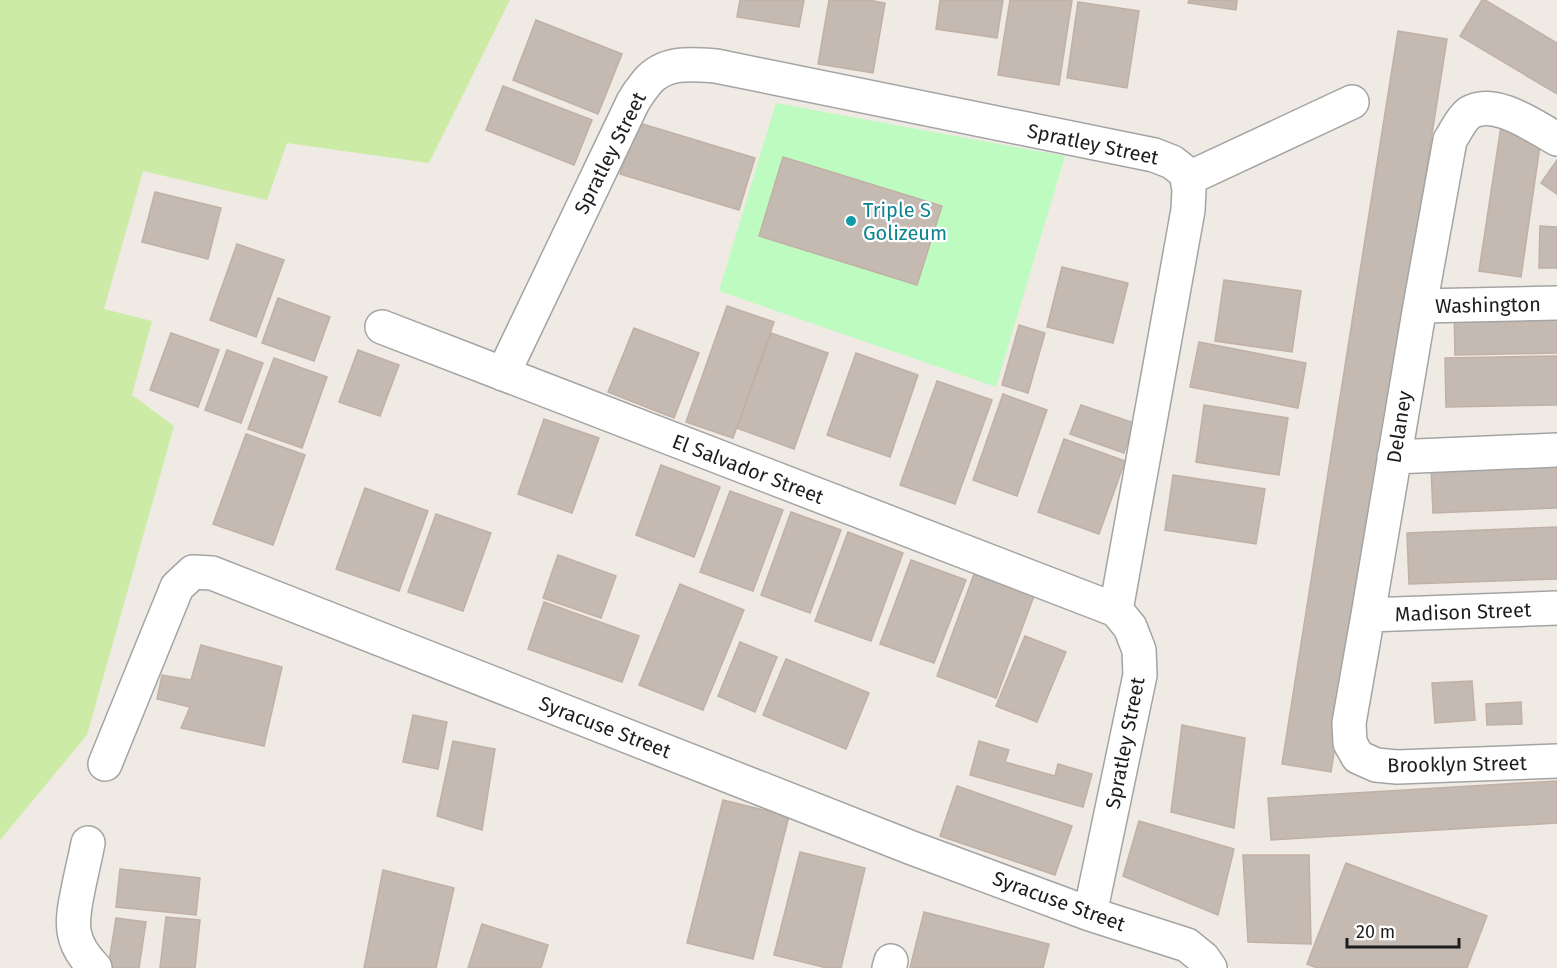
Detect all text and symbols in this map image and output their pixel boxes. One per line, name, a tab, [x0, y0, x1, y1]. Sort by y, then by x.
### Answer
street label: Spratley Street	[569, 87, 651, 218]
street label: Spratley Street	[1025, 118, 1162, 170]
place label: Triple S Golizeum	[863, 198, 947, 245]
marker: Triple S Golizeum	[844, 214, 858, 228]
street label: Washington	[1435, 292, 1541, 318]
street label: Delaney	[1381, 389, 1417, 465]
street label: El Salvador Street	[669, 429, 828, 509]
street label: Madison Street	[1394, 598, 1532, 626]
street label: Spratley Street	[1100, 674, 1150, 811]
street label: Syracuse Street	[536, 691, 675, 763]
street label: Brooklyn Street	[1387, 751, 1528, 777]
street label: Syracuse Street	[989, 866, 1129, 936]
scale bar	[1347, 911, 1460, 949]
text: 20 m	[1356, 921, 1395, 943]

